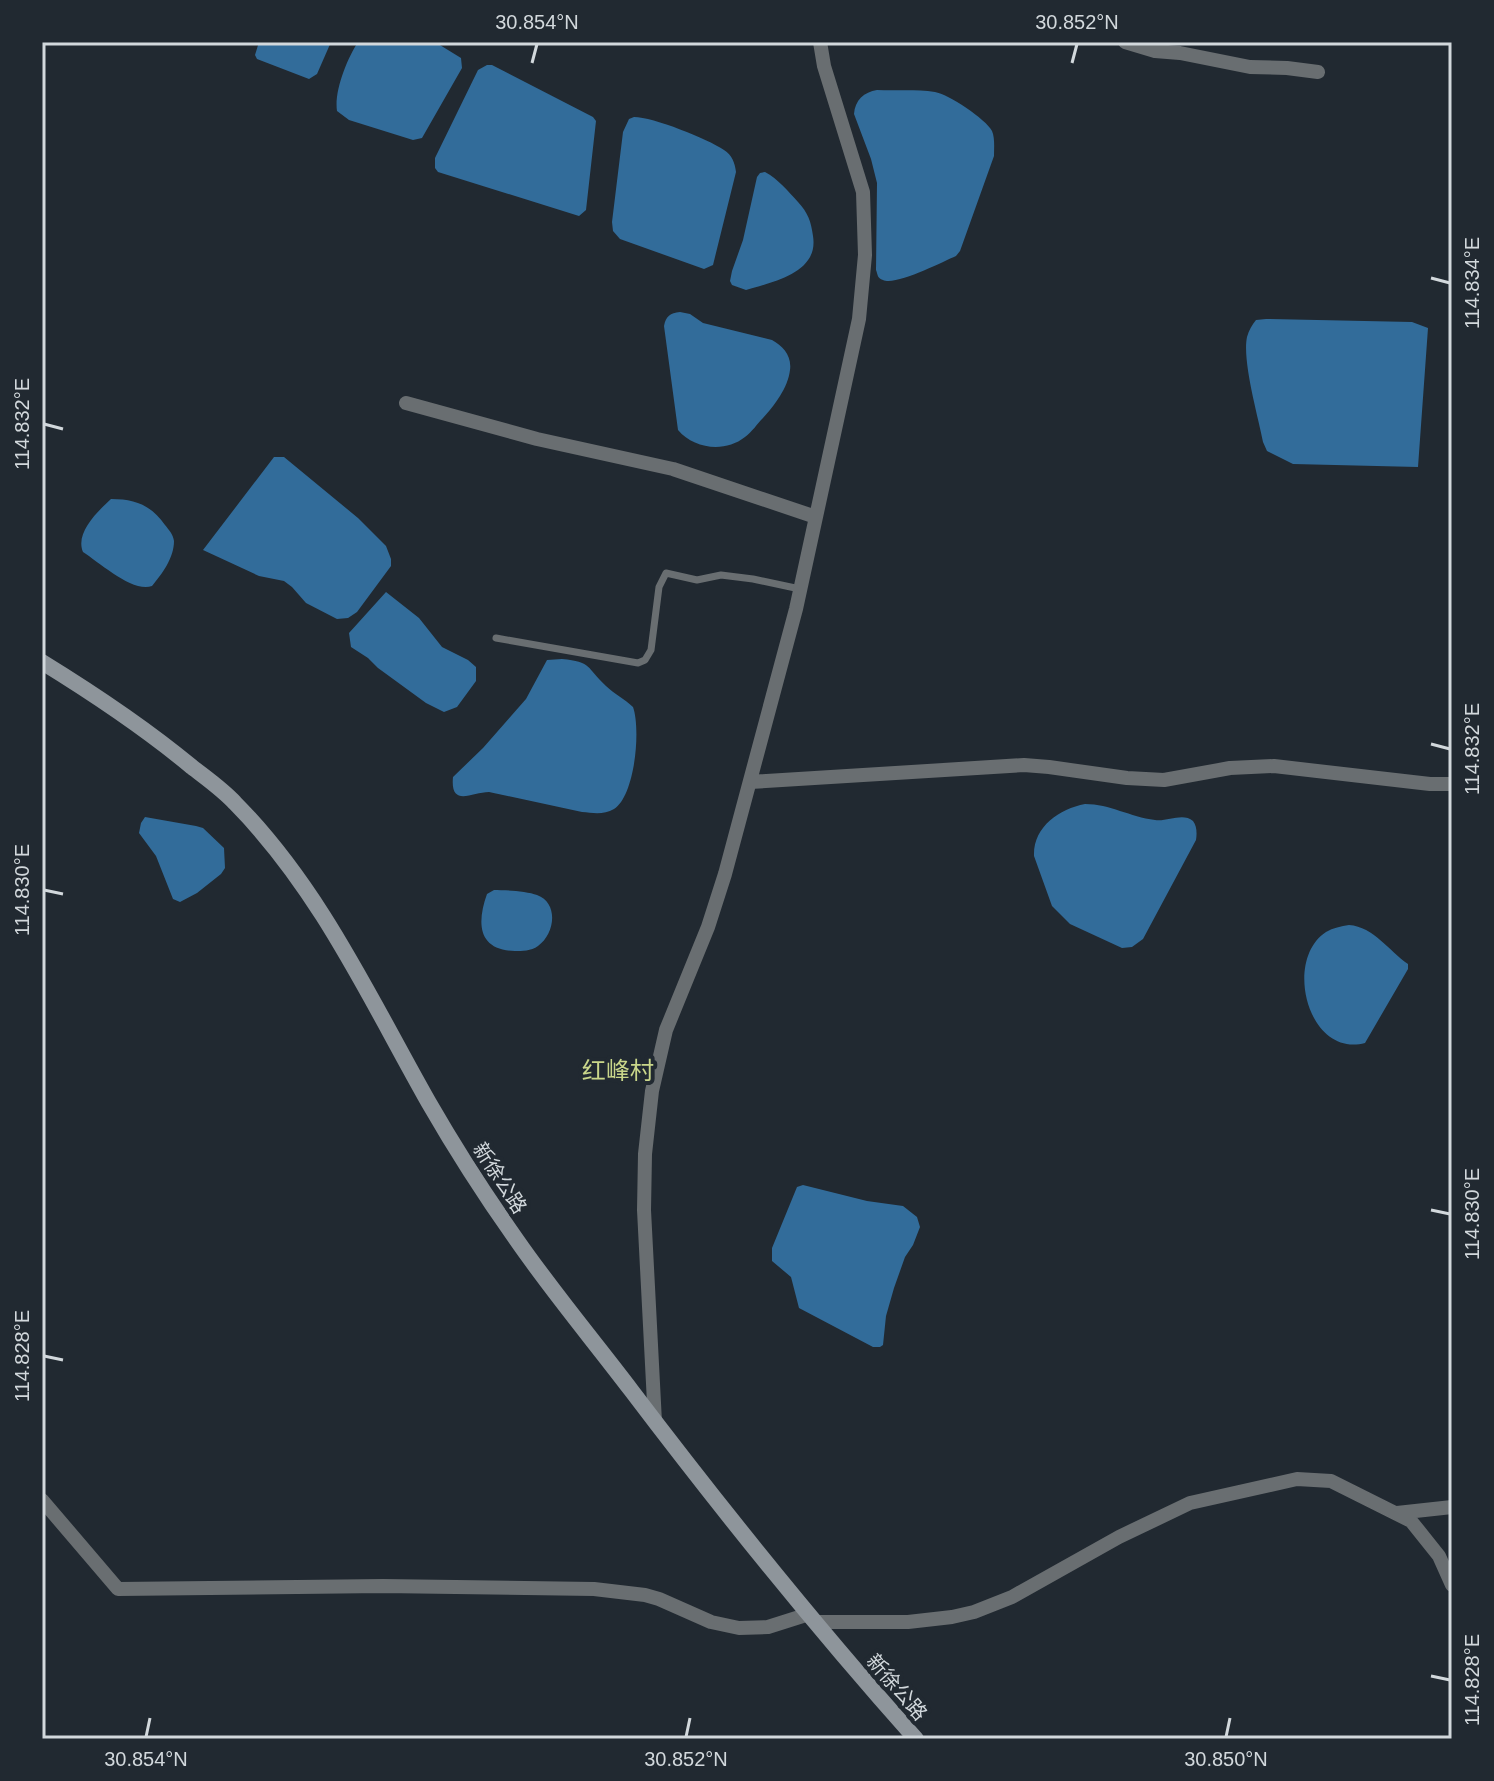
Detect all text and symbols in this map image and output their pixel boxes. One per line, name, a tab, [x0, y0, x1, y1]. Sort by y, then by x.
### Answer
text: 30.854°N	[495, 11, 579, 33]
text: 30.852°N	[1035, 11, 1119, 33]
text: 114.834°E	[1461, 237, 1483, 329]
text: 114.832°E	[11, 378, 33, 470]
text: 114.832°E	[1461, 703, 1483, 795]
text: 114.830°E	[11, 844, 33, 936]
district label: 红峰村	[582, 1057, 654, 1084]
street label: 新徐公路	[469, 1138, 531, 1218]
text: 114.830°E	[1461, 1168, 1483, 1260]
text: 114.828°E	[11, 1310, 33, 1402]
text: 114.828°E	[1461, 1634, 1483, 1726]
street label: 新徐公路	[862, 1650, 932, 1724]
text: 30.854°N	[104, 1748, 188, 1770]
text: 30.852°N	[644, 1748, 728, 1770]
text: 30.850°N	[1184, 1748, 1268, 1770]

